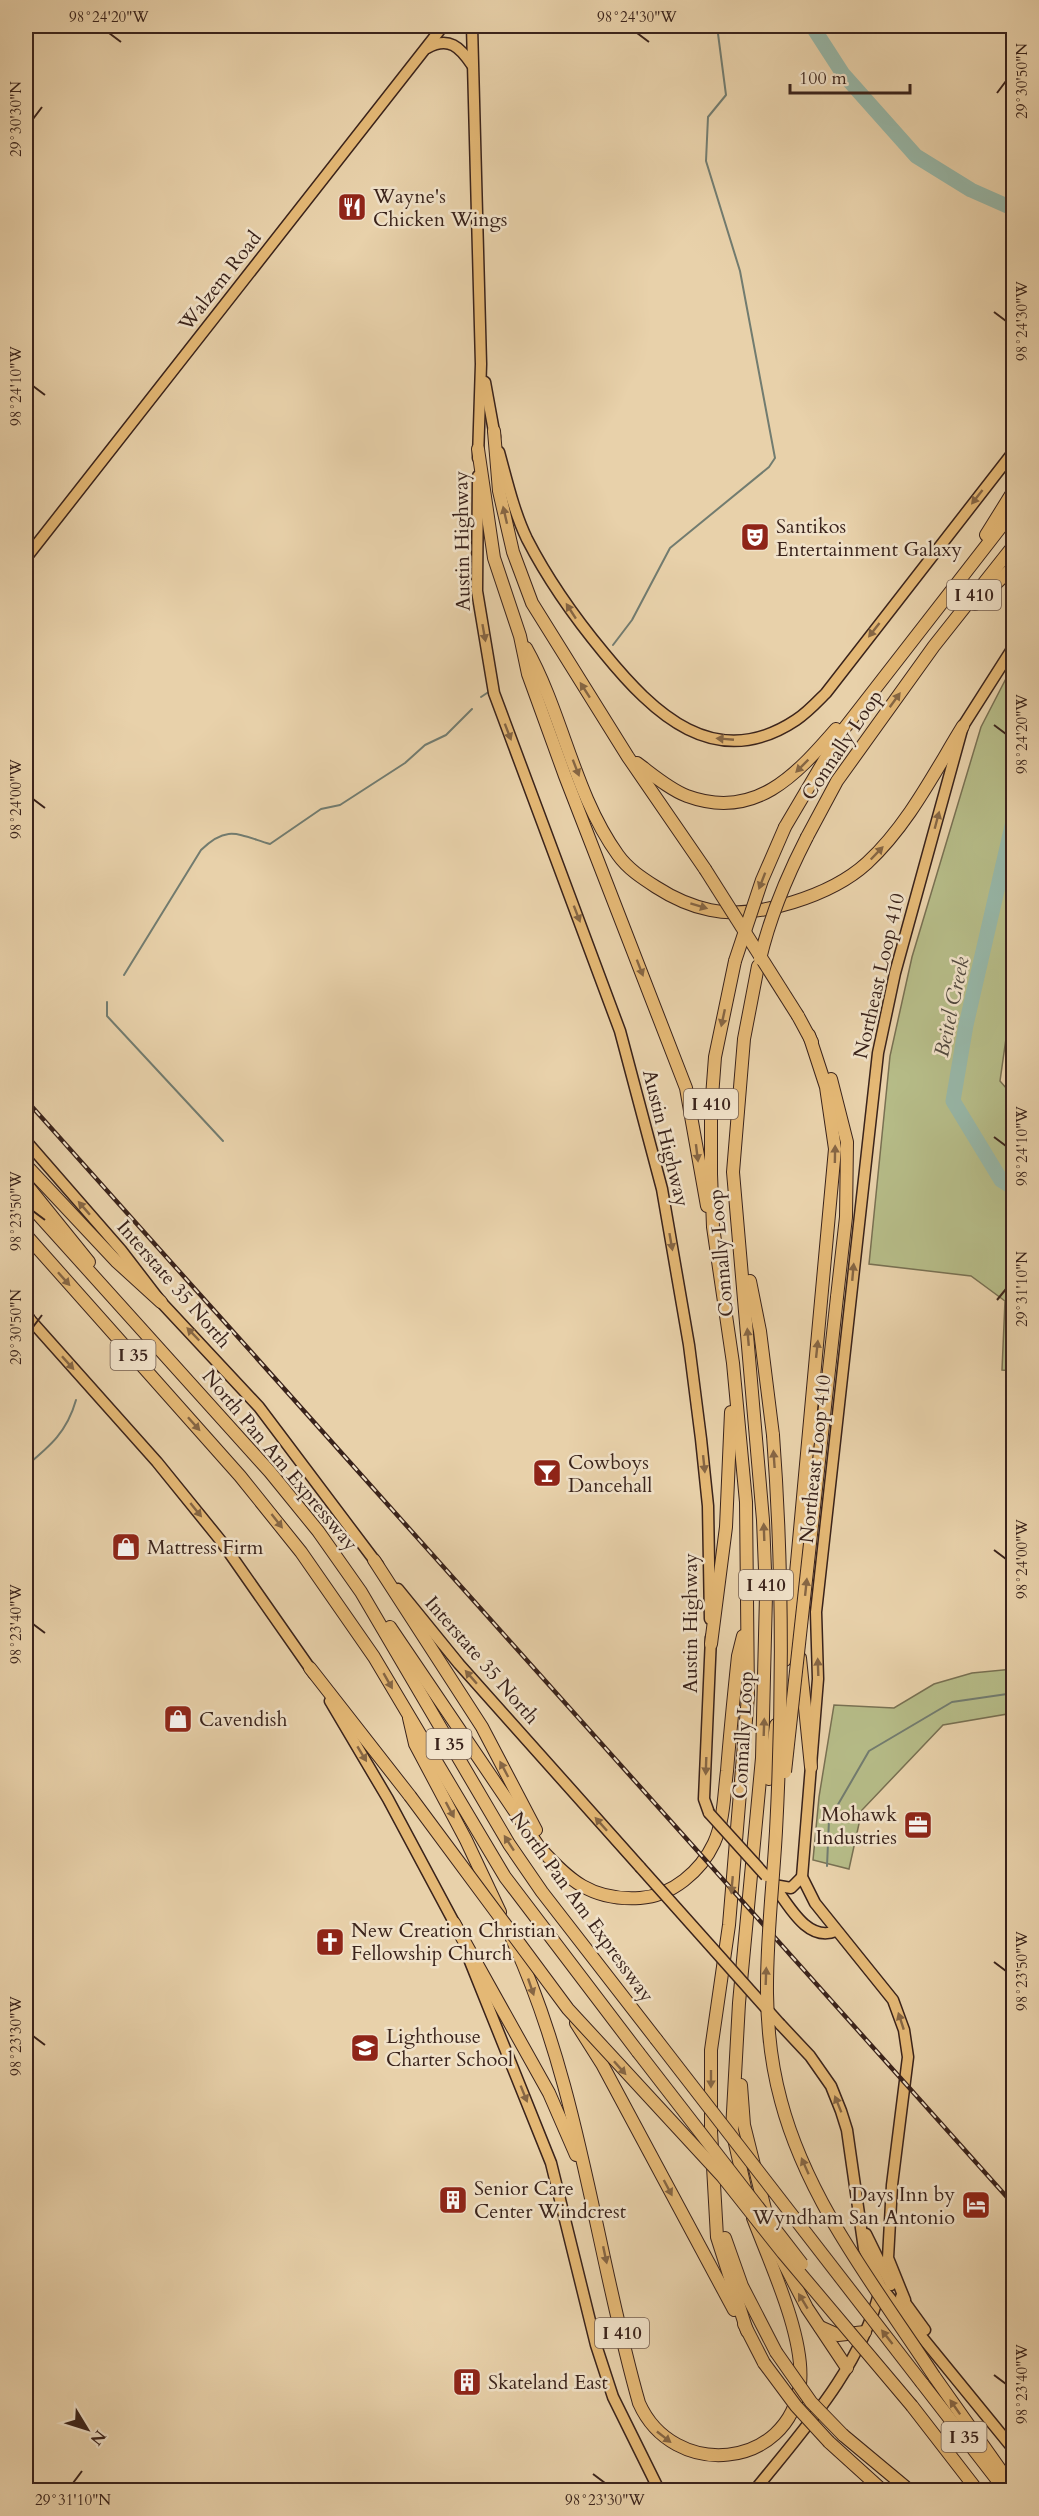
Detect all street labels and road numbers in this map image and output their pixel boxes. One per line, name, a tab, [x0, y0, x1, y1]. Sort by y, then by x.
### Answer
street label: Walzem Road	[172, 225, 268, 337]
street label: Austin Highway	[447, 470, 477, 611]
road number: I 410	[947, 580, 1001, 610]
street label: Connally Loop	[795, 684, 889, 806]
street label: Northeast Loop 410	[847, 891, 911, 1061]
street label: Austin Highway	[636, 1067, 696, 1210]
road number: I 410	[684, 1089, 738, 1119]
street label: Connally Loop	[702, 1188, 740, 1318]
street label: Interstate 35 North	[111, 1214, 237, 1354]
road number: I 35	[110, 1340, 156, 1370]
street label: North Pan Am Expressway	[196, 1363, 364, 1557]
street label: Northeast Loop 410	[793, 1374, 837, 1544]
street label: Austin Highway	[677, 1552, 704, 1693]
road number: I 410	[739, 1570, 793, 1600]
street label: Interstate 35 North	[419, 1590, 545, 1730]
street label: Connally Loop	[726, 1670, 760, 1800]
road number: I 35	[426, 1729, 472, 1759]
street label: North Pan Am Expressway	[504, 1806, 661, 2008]
road number: I 410	[595, 2318, 649, 2348]
road number: I 35	[942, 2422, 986, 2452]

